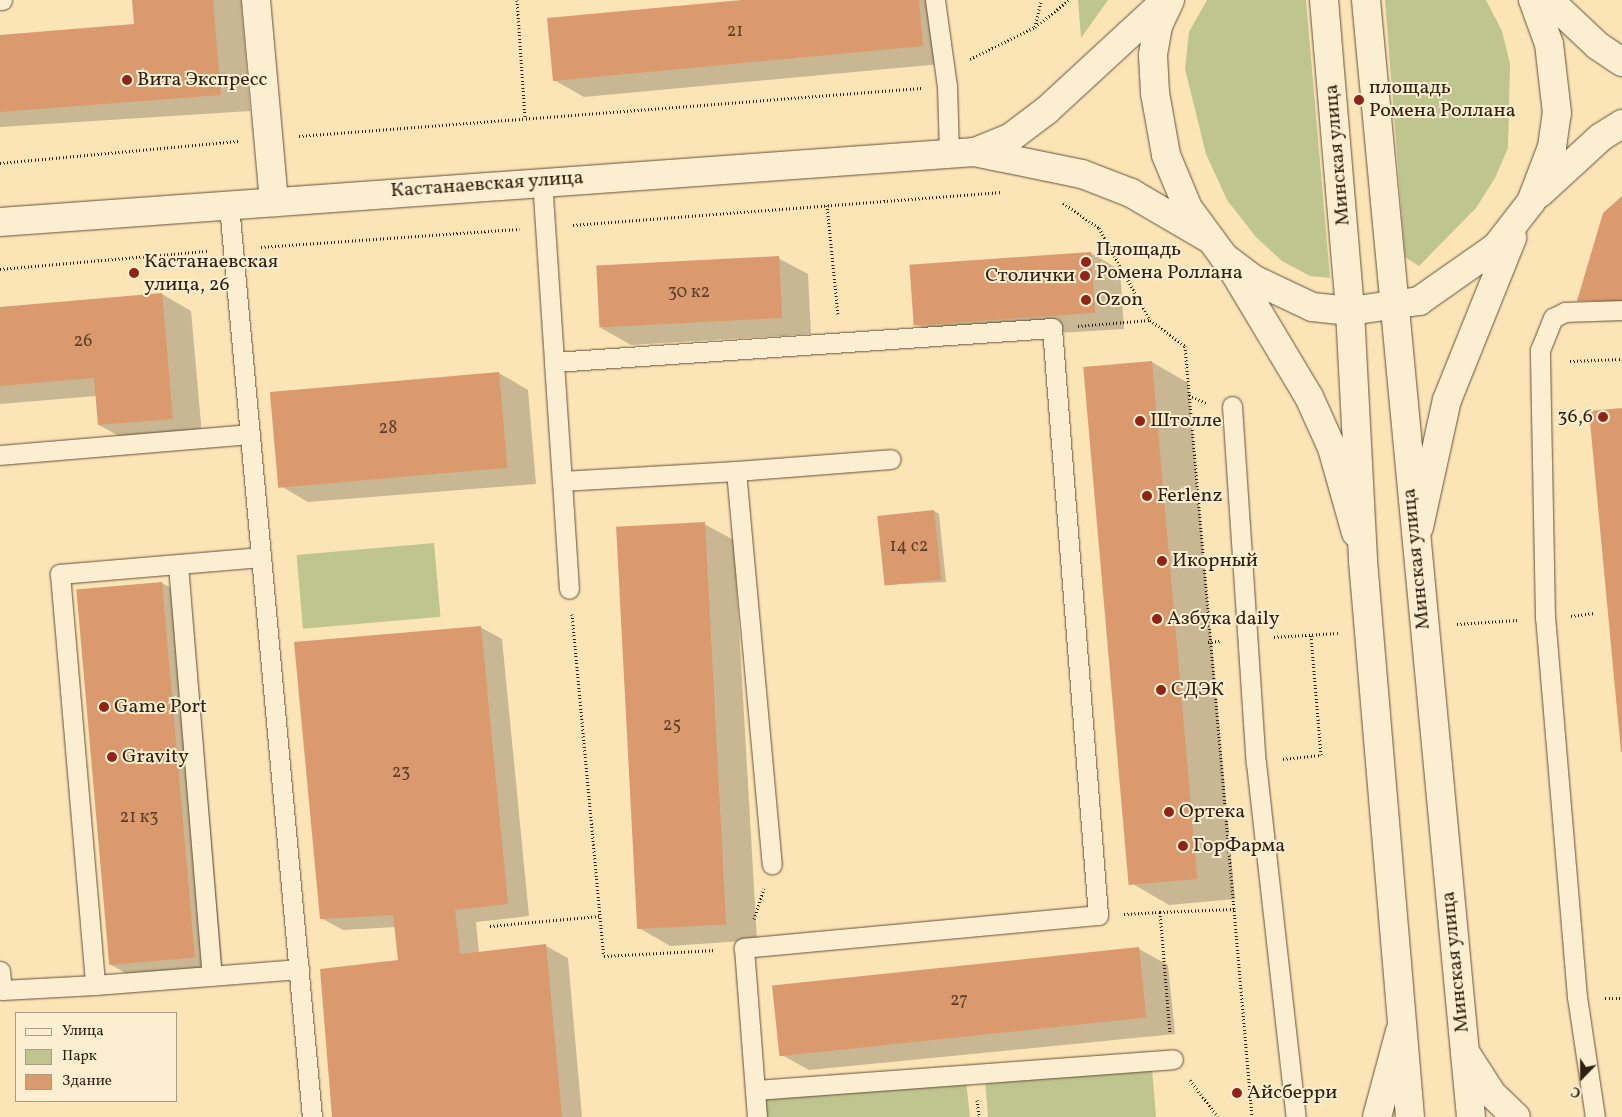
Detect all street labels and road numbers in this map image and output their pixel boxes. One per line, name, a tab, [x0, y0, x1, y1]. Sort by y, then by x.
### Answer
street label: Минская улица	[1320, 83, 1356, 227]
street label: Кастанаевская улица	[389, 166, 585, 204]
street label: Минская улица	[1398, 487, 1436, 631]
street label: Минская улица	[1437, 890, 1475, 1034]

